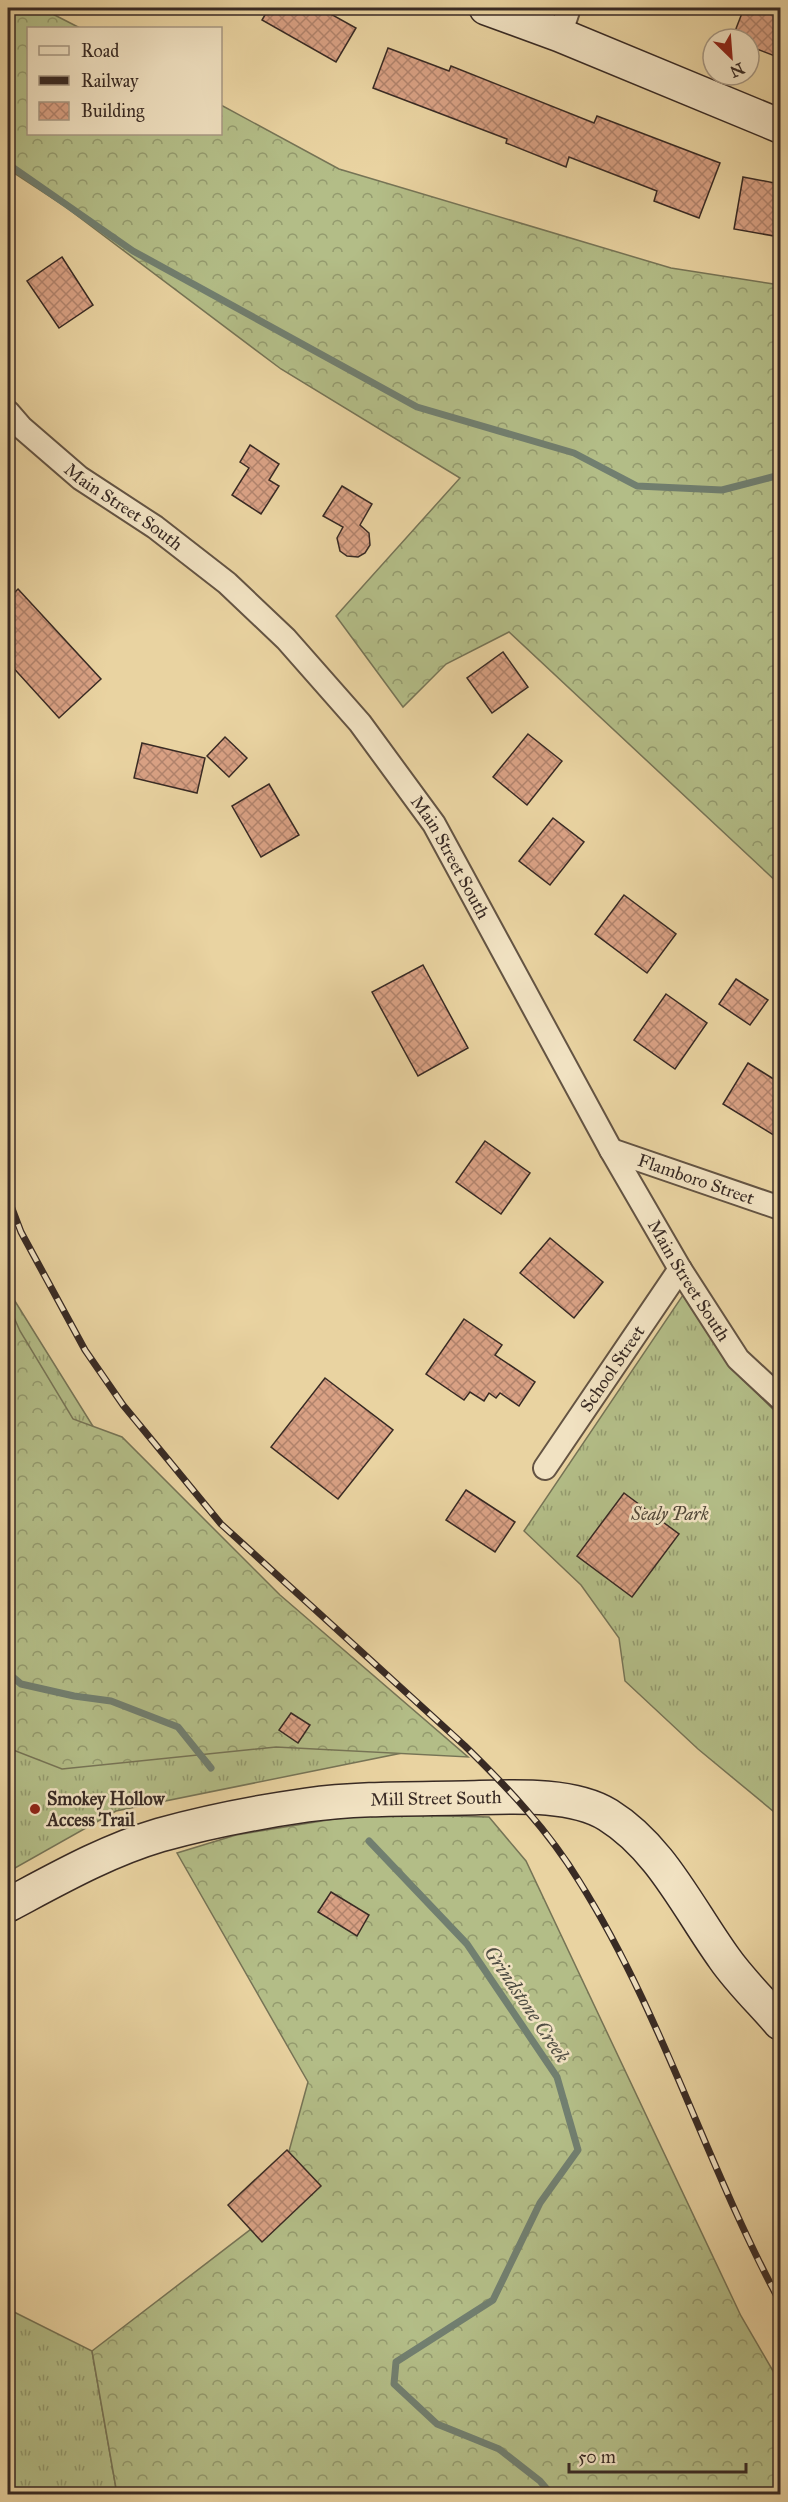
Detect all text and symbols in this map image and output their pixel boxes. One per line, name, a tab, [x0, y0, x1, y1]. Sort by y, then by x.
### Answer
legend	[27, 27, 222, 135]
north arrow	[701, 27, 761, 87]
text: Road	[81, 40, 119, 62]
text: N	[727, 59, 747, 82]
text: Railway	[81, 70, 139, 92]
text: Building	[81, 100, 145, 123]
street label: Main Street South	[60, 458, 187, 555]
street label: Main Street South	[406, 791, 494, 923]
street label: Flamboro Street	[635, 1149, 758, 1210]
street label: Main Street South	[643, 1216, 735, 1345]
street label: School Street	[575, 1321, 650, 1416]
park label: Sealy Park	[630, 1503, 709, 1525]
street label: Mill Street South	[370, 1786, 502, 1811]
place label: Smokey Hollow Access Trail	[46, 1788, 166, 1831]
marker: Smokey Hollow Access Trail	[28, 1802, 42, 1816]
water label: Grindstone Creek	[479, 1941, 575, 2067]
scale bar	[569, 2436, 746, 2474]
text: 50 m	[578, 2446, 616, 2468]

